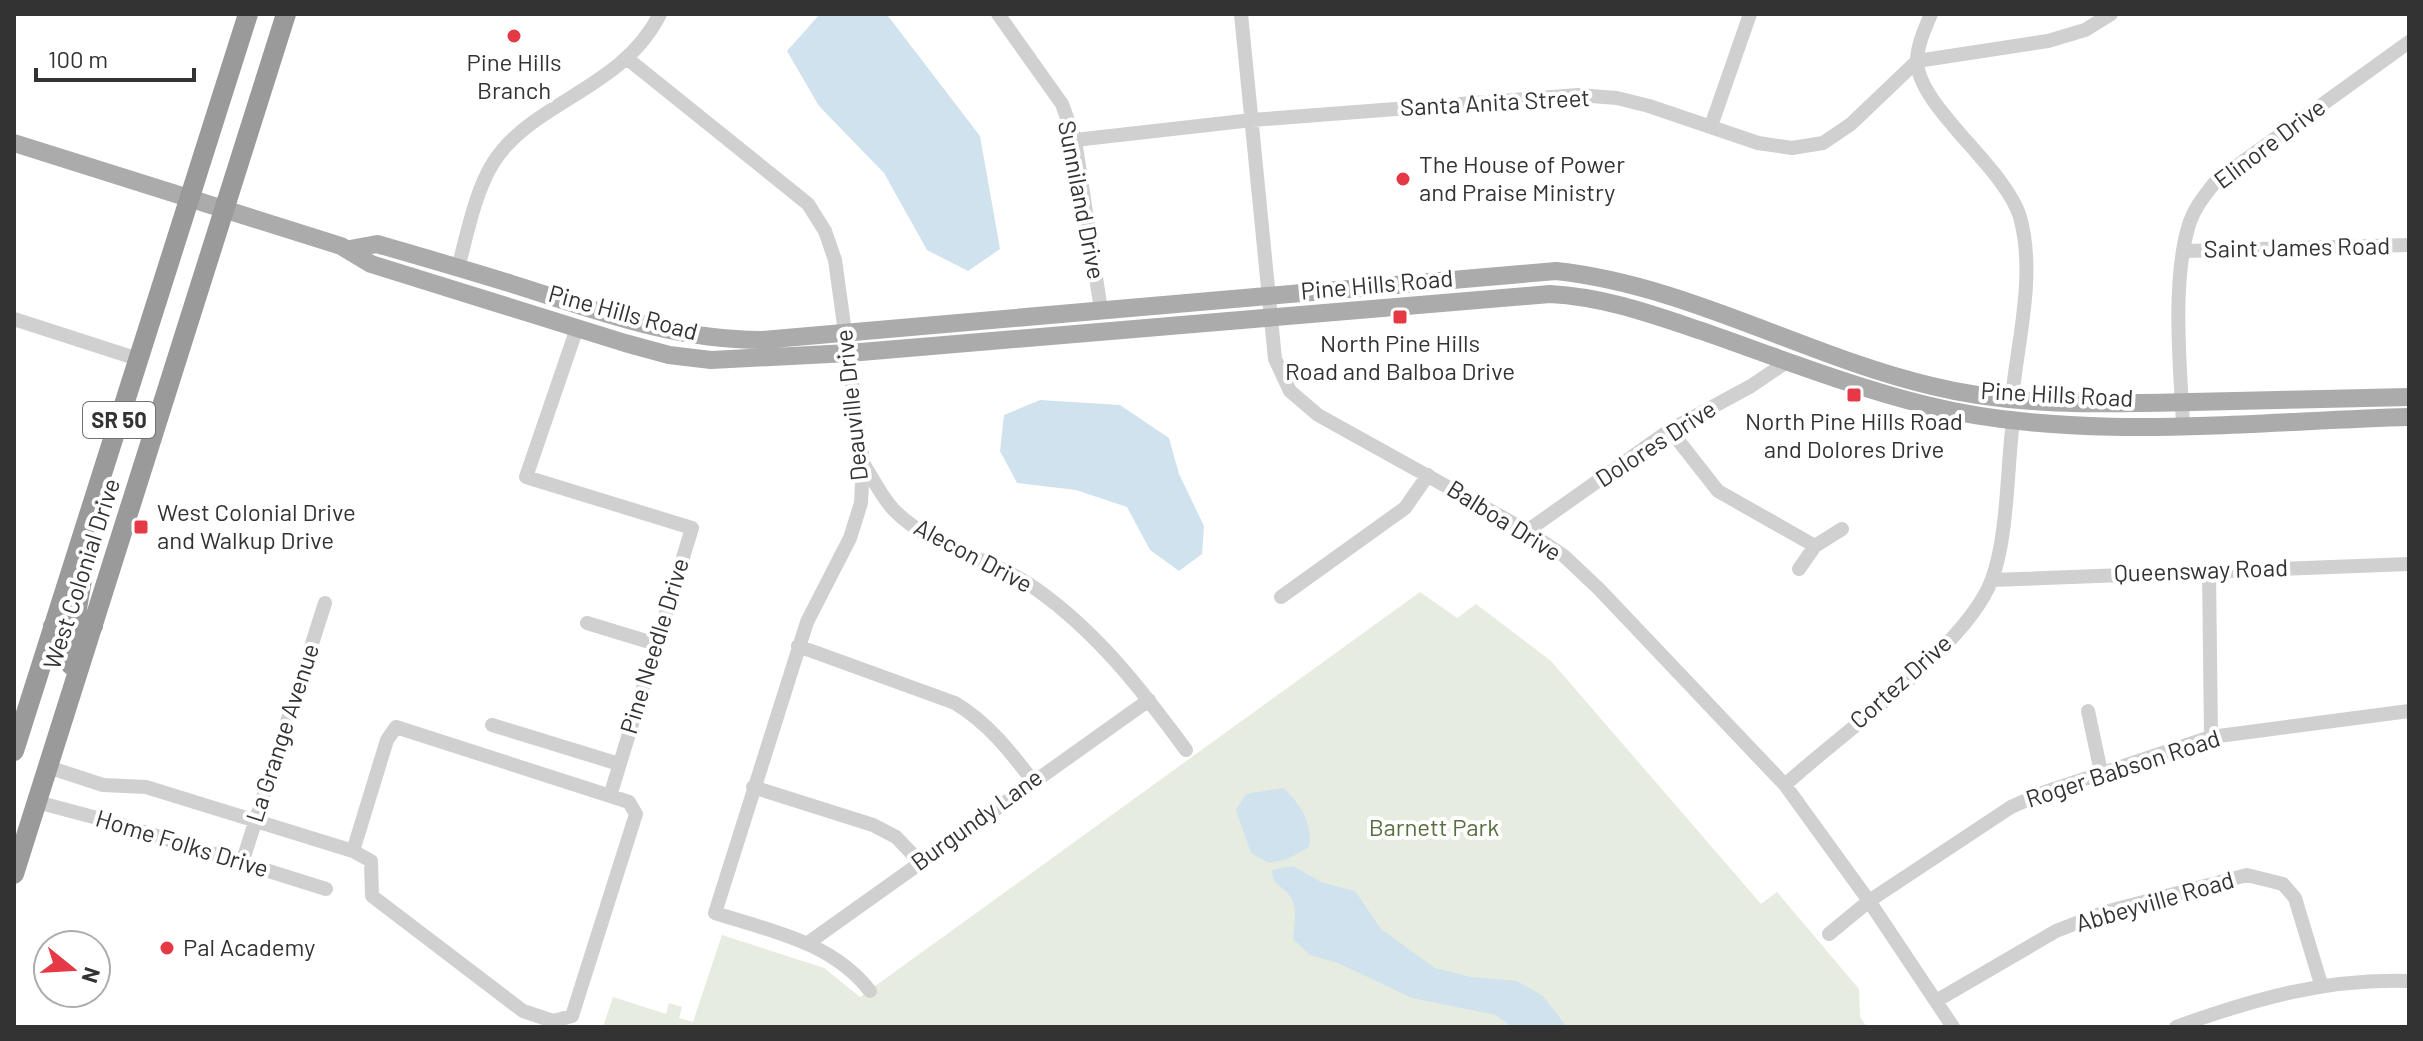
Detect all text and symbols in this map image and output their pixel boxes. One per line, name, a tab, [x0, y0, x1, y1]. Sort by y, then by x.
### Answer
marker: Pine Hills Branch	[505, 27, 523, 45]
scale bar	[36, 32, 194, 82]
text: 100 m	[48, 44, 108, 73]
place label: Pine Hills Branch	[466, 47, 562, 104]
street label: Santa Anita Street	[1399, 82, 1591, 121]
street label: Elinore Drive	[2208, 92, 2330, 194]
street label: Sunniland Drive	[1053, 118, 1112, 281]
place label: The House of Power and Praise Ministry	[1419, 149, 1625, 206]
marker: The House of Power and Praise Ministry	[1394, 170, 1412, 188]
street label: Saint James Road	[2203, 230, 2391, 263]
street label: Pine Hills Road	[1299, 262, 1454, 305]
street label: Pine Hills Road	[546, 278, 701, 345]
marker: North Pine Hills Road and Balboa Drive	[1391, 308, 1409, 326]
street label: Deauville Drive	[828, 328, 873, 482]
place label: North Pine Hills Road and Balboa Drive	[1285, 328, 1515, 385]
street label: Pine Hills Road	[1980, 375, 2134, 412]
marker: North Pine Hills Road and Dolores Drive	[1845, 386, 1863, 404]
street label: Dolores Drive	[1590, 393, 1721, 492]
road number: SR 50	[83, 402, 155, 438]
place label: North Pine Hills Road and Dolores Drive	[1745, 406, 1963, 463]
street label: Balboa Drive	[1442, 473, 1567, 566]
street label: West Colonial Drive	[36, 474, 125, 673]
place label: West Colonial Drive and Walkup Drive	[157, 497, 356, 554]
street label: Alecon Drive	[910, 511, 1038, 598]
marker: West Colonial Drive and Walkup Drive	[132, 518, 150, 536]
street label: Queensway Road	[2113, 552, 2288, 587]
street label: Pine Needle Drive	[613, 554, 694, 737]
street label: Cortez Drive	[1843, 628, 1957, 734]
street label: La Grange Avenue	[239, 640, 324, 825]
street label: Roger Babson Road	[2022, 722, 2223, 813]
street label: Burgundy Lane	[905, 762, 1047, 876]
street label: Home Folks Drive	[93, 803, 272, 883]
park label: Barnett Park	[1369, 812, 1499, 841]
street label: Abbeyville Road	[2072, 864, 2237, 937]
north arrow	[32, 929, 112, 1009]
place label: Pal Academy	[183, 932, 315, 961]
marker: Pal Academy	[158, 939, 176, 957]
text: N	[77, 965, 107, 986]

